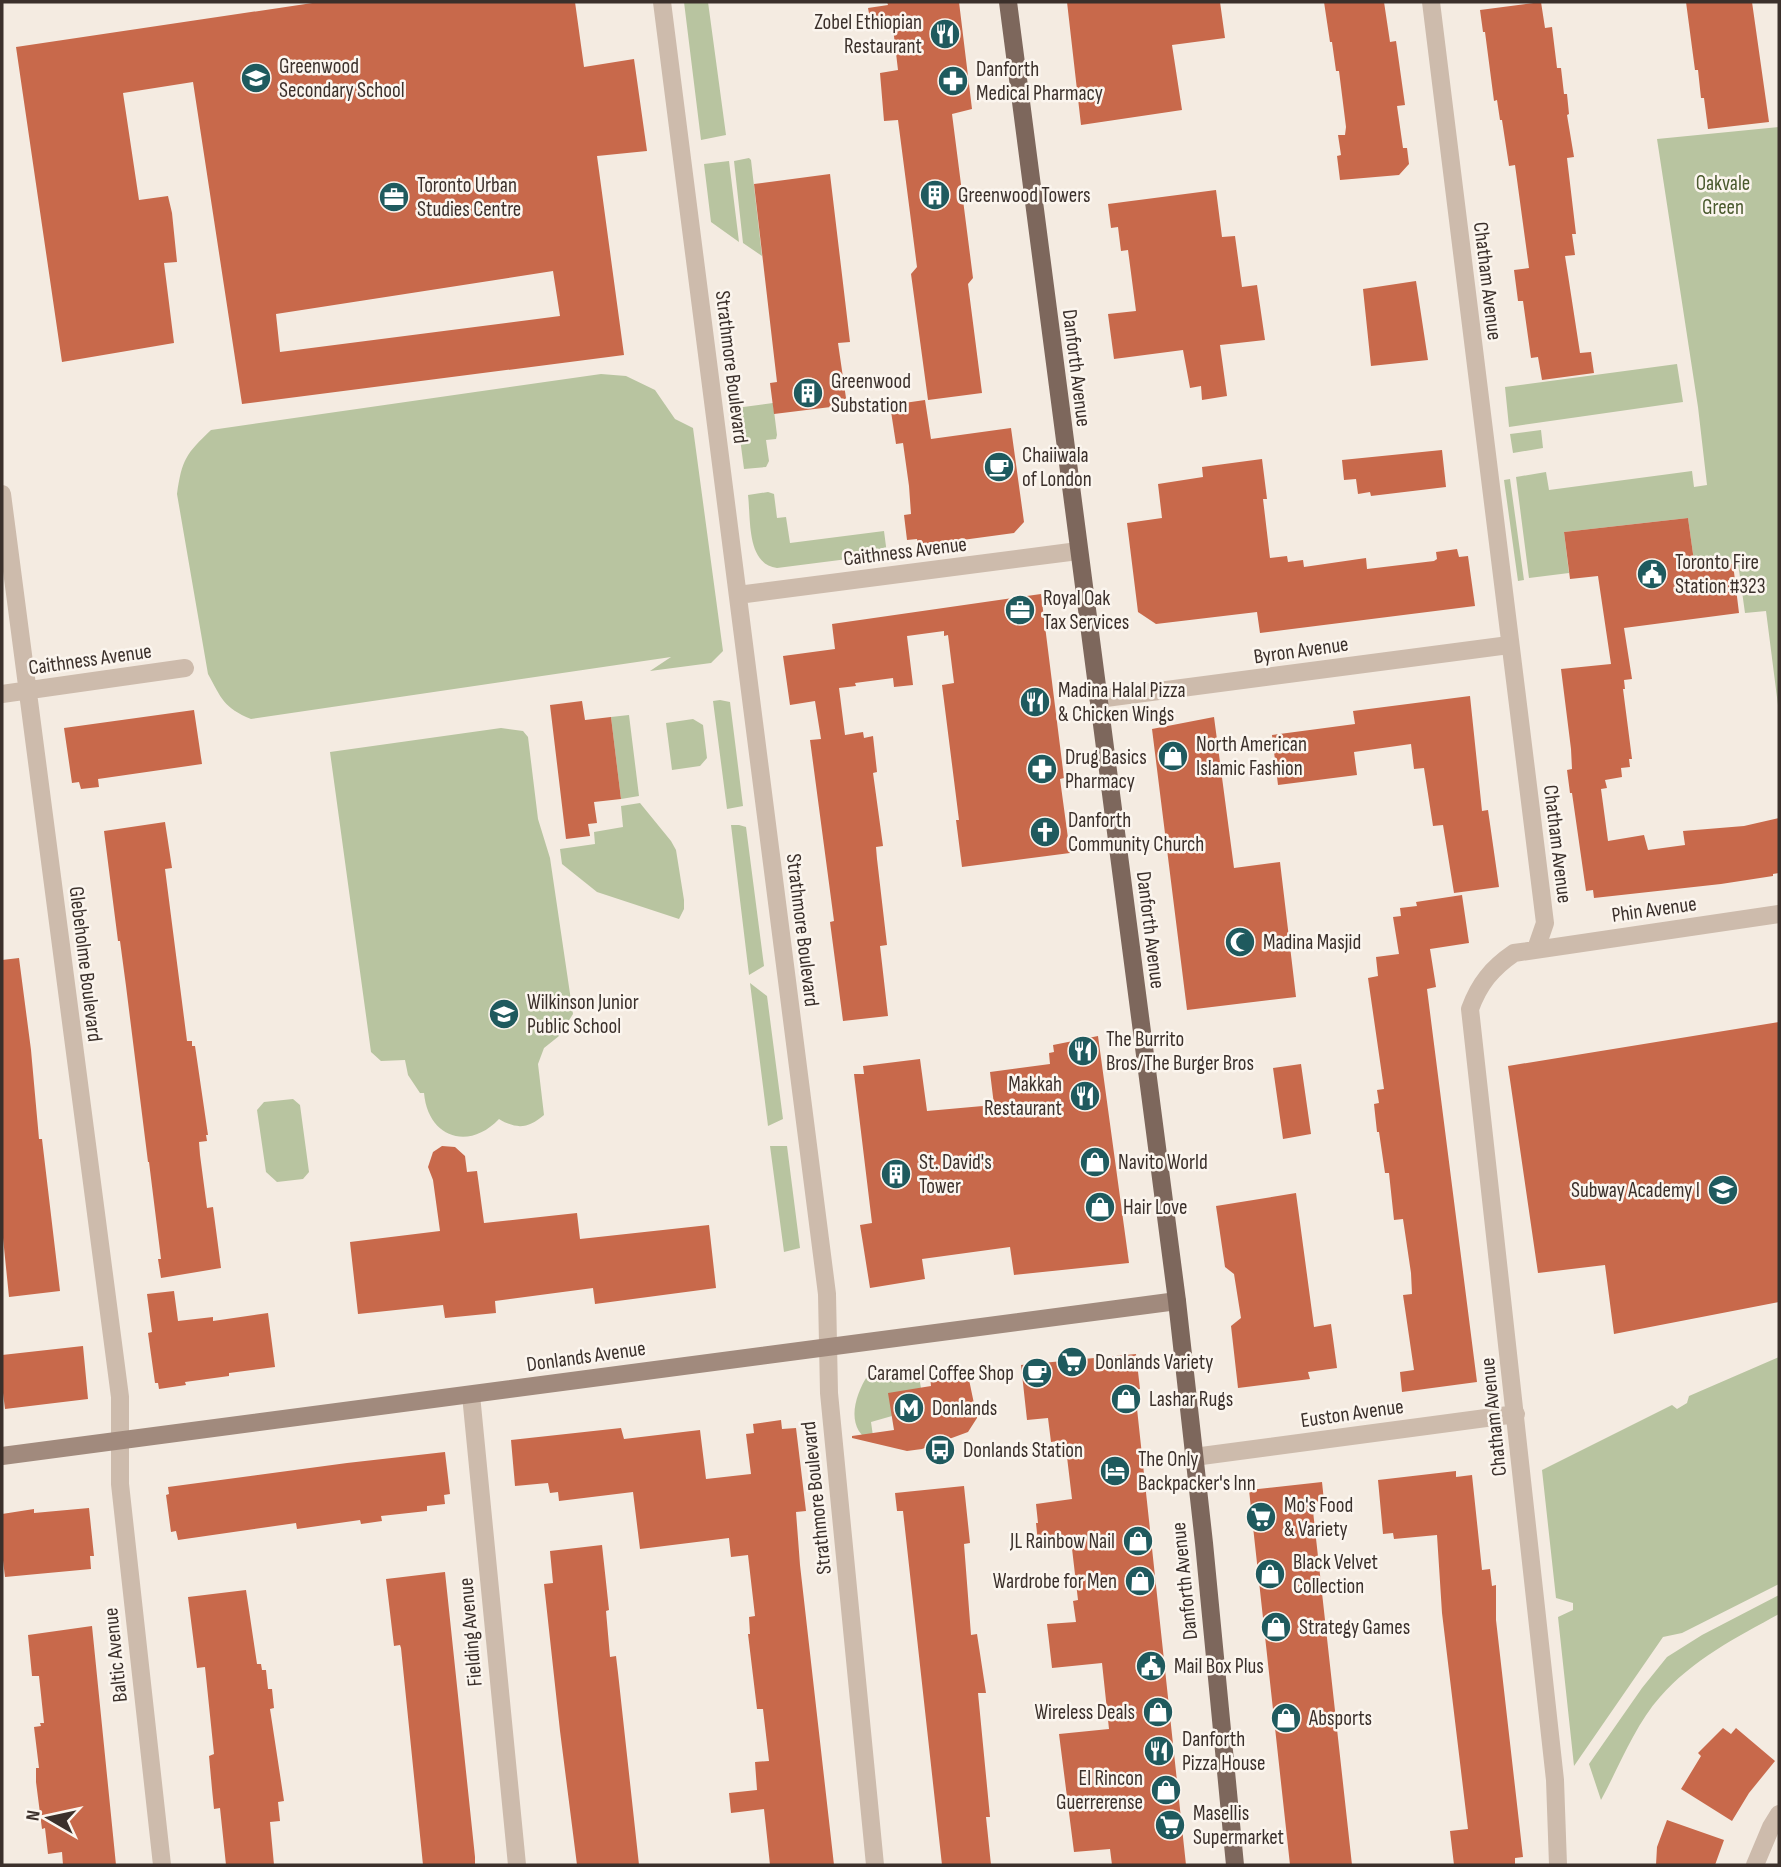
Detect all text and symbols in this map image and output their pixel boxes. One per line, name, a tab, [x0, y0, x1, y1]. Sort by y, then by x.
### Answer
place label: Zobel Ethiopian Restaurant	[814, 10, 922, 59]
restaurant icon: Zobel Ethiopian Restaurant	[928, 17, 962, 51]
place label: Greenwood Secondary School	[279, 54, 405, 103]
place label: Danforth Medical Pharmacy	[976, 57, 1103, 106]
school or university icon: Greenwood Secondary School	[239, 61, 273, 95]
pharmacy icon: Danforth Medical Pharmacy	[936, 64, 970, 98]
park label: Oakvale Green	[1696, 171, 1750, 220]
place label: Toronto Urban Studies Centre	[417, 173, 521, 222]
building icon: Greenwood Towers	[918, 178, 952, 212]
office icon: Toronto Urban Studies Centre	[377, 180, 411, 214]
place label: Greenwood Towers	[958, 183, 1090, 208]
street label: Chatham Avenue	[1468, 221, 1507, 342]
street label: Strathmore Boulevard	[710, 289, 753, 445]
street label: Danforth Avenue	[1057, 308, 1096, 428]
place label: Greenwood Substation	[831, 369, 911, 418]
building icon: Greenwood Substation	[791, 376, 825, 410]
place label: Chaiiwala of London	[1022, 443, 1092, 492]
cafe icon: Chaiiwala of London	[982, 450, 1016, 484]
street label: Caithness Avenue	[842, 532, 968, 571]
place label: Toronto Fire Station #323	[1675, 550, 1766, 599]
public building icon: Toronto Fire Station #323	[1635, 557, 1669, 591]
place label: Royal Oak Tax Services	[1043, 586, 1129, 635]
office icon: Royal Oak Tax Services	[1003, 593, 1037, 627]
street label: Byron Avenue	[1252, 631, 1350, 670]
street label: Caithness Avenue	[27, 638, 153, 681]
place label: Madina Halal Pizza & Chicken Wings	[1058, 678, 1186, 727]
restaurant icon: Madina Halal Pizza & Chicken Wings	[1018, 685, 1052, 719]
place label: North American Islamic Fashion	[1196, 732, 1307, 781]
shop icon: North American Islamic Fashion	[1156, 739, 1190, 773]
place label: Drug Basics Pharmacy	[1065, 745, 1147, 794]
pharmacy icon: Drug Basics Pharmacy	[1025, 752, 1059, 786]
street label: Chatham Avenue	[1538, 784, 1577, 905]
place label: Danforth Community Church	[1068, 808, 1204, 857]
church icon: Danforth Community Church	[1028, 815, 1062, 849]
street label: Strathmore Boulevard	[781, 852, 824, 1008]
street label: Danforth Avenue	[1131, 870, 1170, 990]
street label: Glebeholme Boulevard	[64, 885, 107, 1043]
street label: Phin Avenue	[1610, 891, 1698, 928]
mosque icon: Madina Masjid	[1223, 925, 1257, 959]
place label: Madina Masjid	[1263, 930, 1361, 955]
place label: Wilkinson Junior Public School	[527, 990, 639, 1039]
school or university icon: Wilkinson Junior Public School	[487, 997, 521, 1031]
place label: The Burrito Bros/The Burger Bros	[1106, 1027, 1254, 1076]
restaurant icon: The Burrito Bros/The Burger Bros	[1066, 1034, 1100, 1068]
place label: Makkah Restaurant	[984, 1072, 1062, 1121]
restaurant icon: Makkah Restaurant	[1068, 1079, 1102, 1113]
shop icon: Navito World	[1078, 1145, 1112, 1179]
place label: St. David's Tower	[919, 1150, 992, 1199]
place label: Navito World	[1118, 1150, 1208, 1175]
building icon: St. David's Tower	[879, 1157, 913, 1191]
school or university icon: Subway Academy I	[1706, 1173, 1740, 1207]
place label: Subway Academy I	[1571, 1178, 1700, 1203]
shop icon: Hair Love	[1083, 1190, 1117, 1224]
place label: Hair Love	[1123, 1195, 1188, 1220]
street label: Donlands Avenue	[525, 1336, 647, 1377]
supermarket icon: Donlands Variety	[1055, 1345, 1089, 1379]
place label: Donlands Variety	[1095, 1350, 1213, 1375]
cafe icon: Caramel Coffee Shop	[1020, 1356, 1054, 1390]
street label: Chatham Avenue	[1475, 1357, 1512, 1477]
place label: Caramel Coffee Shop	[867, 1361, 1014, 1386]
shop icon: Lashar Rugs	[1109, 1382, 1143, 1416]
place label: Lashar Rugs	[1149, 1387, 1233, 1412]
metro station icon: Donlands	[892, 1391, 926, 1425]
street label: Euston Avenue	[1299, 1394, 1405, 1433]
place label: Donlands	[932, 1396, 997, 1421]
street label: Strathmore Boulevard	[796, 1420, 837, 1576]
bus stop icon: Donlands Station	[923, 1433, 957, 1467]
place label: Donlands Station	[963, 1438, 1083, 1463]
place label: The Only Backpacker's Inn	[1138, 1447, 1256, 1496]
hotel icon: The Only Backpacker's Inn	[1098, 1454, 1132, 1488]
place label: Mo's Food & Variety	[1284, 1493, 1353, 1542]
supermarket icon: Mo's Food & Variety	[1244, 1500, 1278, 1534]
street label: Danforth Avenue	[1166, 1521, 1203, 1641]
shop icon: JL Rainbow Nail	[1121, 1524, 1155, 1558]
place label: JL Rainbow Nail	[1009, 1529, 1115, 1554]
place label: Black Velvet Collection	[1293, 1550, 1378, 1599]
shop icon: Black Velvet Collection	[1253, 1557, 1287, 1591]
shop icon: Wardrobe for Men	[1123, 1564, 1157, 1598]
place label: Wardrobe for Men	[993, 1569, 1117, 1594]
street label: Fielding Avenue	[453, 1576, 488, 1687]
street label: Baltic Avenue	[98, 1607, 133, 1703]
shop icon: Strategy Games	[1259, 1610, 1293, 1644]
place label: Strategy Games	[1299, 1615, 1410, 1640]
public building icon: Mail Box Plus	[1134, 1649, 1168, 1683]
place label: Mail Box Plus	[1174, 1654, 1264, 1679]
shop icon: Wireless Deals	[1141, 1695, 1175, 1729]
place label: Wireless Deals	[1034, 1700, 1135, 1725]
shop icon: Absports	[1269, 1701, 1303, 1735]
place label: Absports	[1308, 1706, 1372, 1731]
place label: Danforth Pizza House	[1182, 1727, 1265, 1776]
restaurant icon: Danforth Pizza House	[1142, 1734, 1176, 1768]
place label: El Rincon Guerrerense	[1056, 1766, 1143, 1815]
shop icon: El Rincon Guerrerense	[1149, 1773, 1183, 1807]
north arrow	[14, 1783, 84, 1853]
place label: Masellis Supermarket	[1193, 1801, 1284, 1850]
supermarket icon: Masellis Supermarket	[1153, 1808, 1187, 1842]
text: N	[22, 1809, 46, 1822]

